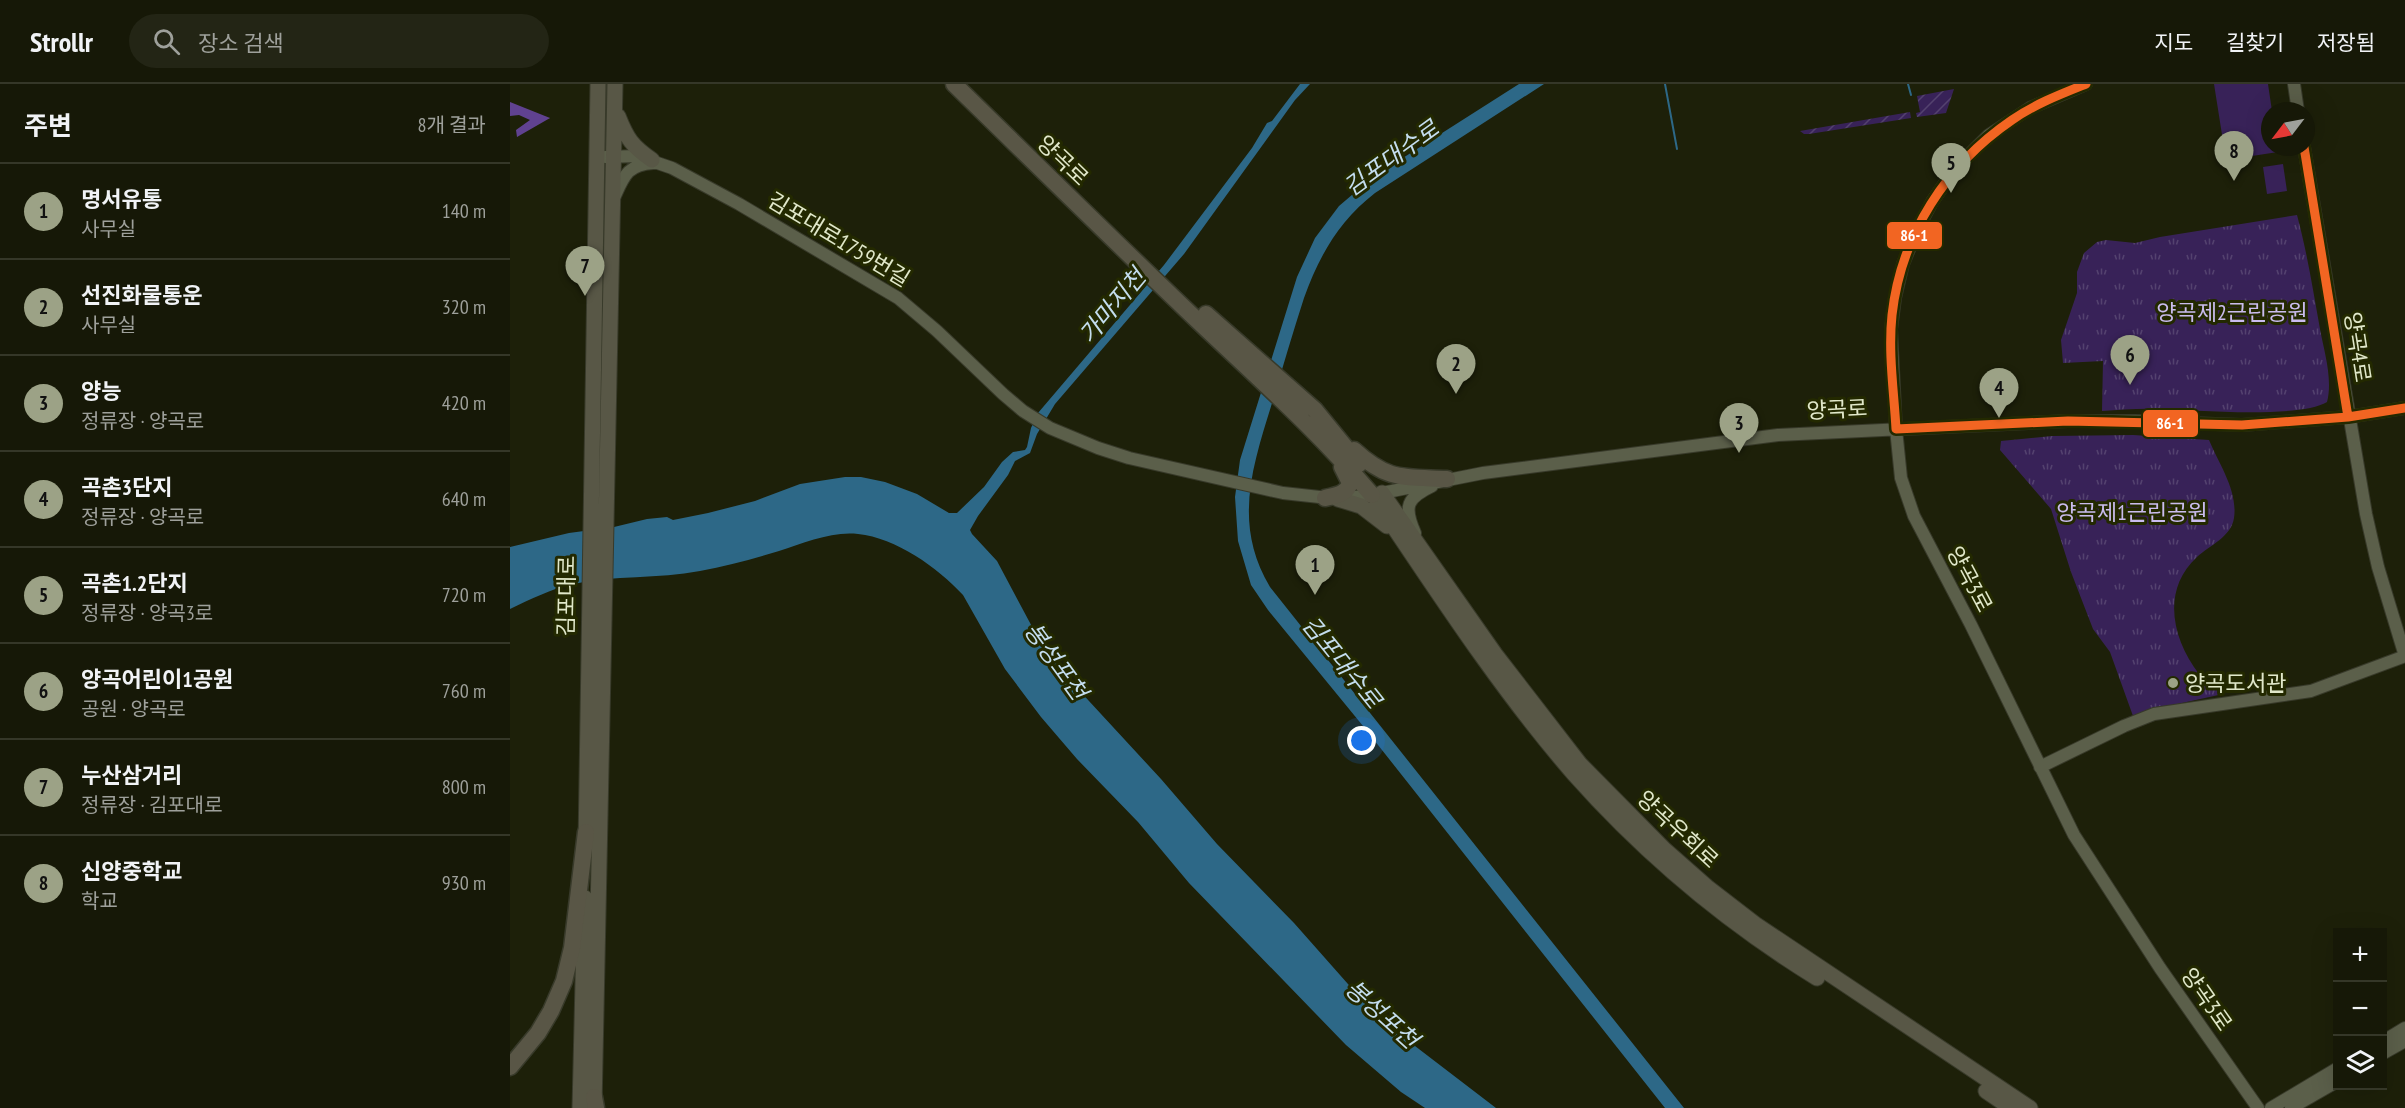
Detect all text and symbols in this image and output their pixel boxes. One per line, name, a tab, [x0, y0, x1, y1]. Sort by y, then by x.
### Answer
search box	[129, 14, 549, 68]
text: Strollr	[30, 23, 93, 60]
icon: search	[150, 25, 183, 58]
text: 장소 검색	[198, 29, 284, 57]
text: 지도	[2154, 29, 2193, 56]
text: 길찾기	[2226, 29, 2284, 56]
text: 저장됨	[2317, 29, 2375, 56]
north arrow	[2261, 102, 2315, 156]
text: 주변	[24, 109, 72, 142]
text: 8개 결과	[418, 112, 486, 138]
water label: 김포대수로	[1337, 112, 1446, 203]
street label: 양곡로	[1031, 129, 1095, 191]
pin: 8	[2214, 132, 2254, 181]
pin: 5	[1932, 144, 1970, 193]
text: 명서유통	[81, 185, 162, 213]
street label: 김포대로1759번길	[763, 186, 915, 292]
text: 1	[39, 198, 48, 224]
text: 140 m	[442, 198, 486, 224]
text: 사무실	[81, 216, 136, 242]
line badge: 86-1	[1886, 221, 1943, 250]
text: 86-1	[1900, 225, 1928, 245]
pin: 7	[566, 246, 604, 296]
water label: 가마지천	[1072, 260, 1154, 350]
text: 선진화물통운	[81, 281, 202, 309]
text: 2	[39, 294, 48, 320]
text: 320 m	[442, 294, 486, 320]
park label: 양곡제2근린공원	[2156, 298, 2308, 326]
street label: 양곡4로	[2339, 310, 2377, 384]
text: 사무실	[81, 312, 136, 338]
pin: 6	[2110, 336, 2150, 385]
pin: 2	[1436, 344, 1476, 394]
pin: 4	[1980, 368, 2018, 418]
text: 양능	[81, 377, 121, 405]
text: 3	[39, 390, 48, 416]
text: 420 m	[442, 390, 486, 416]
street label: 양곡로	[1806, 393, 1868, 425]
pin: 3	[1720, 404, 1758, 453]
text: 정류장 · 양곡로	[81, 408, 204, 434]
line badge: 86-1	[2142, 409, 2199, 438]
text: 86-1	[2156, 413, 2184, 433]
text: 곡촌3단지	[81, 473, 172, 501]
text: 4	[39, 486, 48, 512]
text: 640 m	[442, 486, 486, 512]
park label: 양곡제1근린공원	[2056, 498, 2208, 526]
text: 정류장 · 양곡로	[81, 504, 204, 530]
street label: 양곡3로	[1941, 541, 1999, 617]
pin: 1	[1296, 546, 1334, 595]
street label: 김포대로	[551, 555, 581, 637]
text: 곡촌1.2단지	[81, 569, 188, 597]
text: 5	[39, 582, 48, 608]
text: 720 m	[442, 582, 486, 608]
text: 정류장 · 양곡3로	[81, 600, 213, 626]
water label: 김포대수로	[1295, 609, 1389, 715]
water label: 봉성포천	[1018, 616, 1096, 708]
text: 양곡어린이1공원	[81, 665, 233, 693]
place label: 양곡도서관	[2185, 669, 2286, 697]
marker: 양곡도서관	[2166, 676, 2180, 690]
text: 6	[39, 678, 48, 704]
text: 760 m	[442, 678, 486, 704]
text: 공원 · 양곡로	[81, 696, 186, 722]
your location	[1347, 726, 1376, 755]
text: 누산삼거리	[81, 761, 182, 789]
text: 7	[39, 774, 48, 800]
text: 800 m	[442, 774, 486, 800]
street label: 양곡우회로	[1631, 784, 1725, 874]
text: 정류장 · 김포대로	[81, 792, 223, 818]
text: 신양중학교	[81, 857, 182, 885]
text: 8	[39, 870, 48, 896]
text: 930 m	[442, 870, 486, 896]
text: 학교	[81, 888, 118, 914]
map controls	[2333, 928, 2387, 1090]
button: +	[2333, 928, 2387, 982]
street label: 양곡3로	[2175, 962, 2239, 1036]
water label: 봉성포천	[1339, 973, 1427, 1057]
button: −	[2333, 982, 2387, 1036]
button: layers	[2333, 1036, 2387, 1090]

